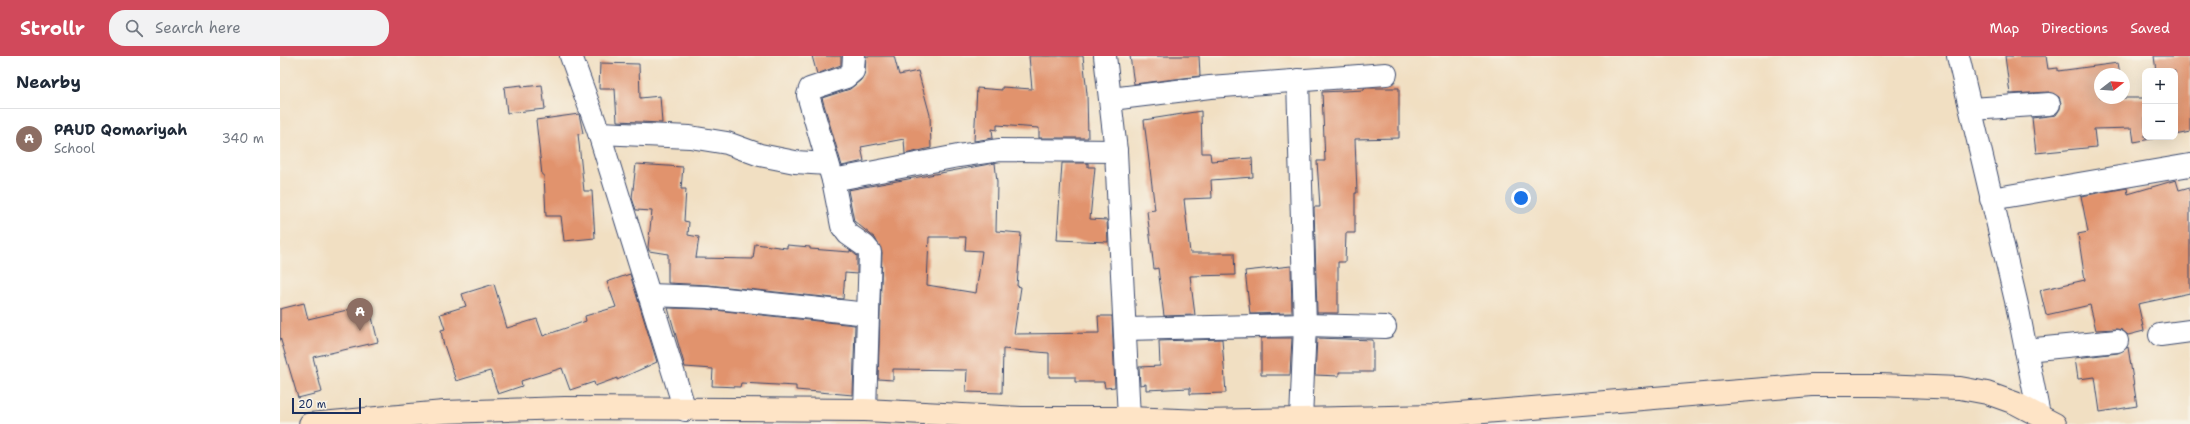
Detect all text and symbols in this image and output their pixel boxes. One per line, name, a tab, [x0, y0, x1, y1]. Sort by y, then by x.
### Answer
search box	[109, 10, 389, 46]
text: Strollr	[20, 16, 85, 41]
icon: search	[123, 17, 145, 39]
text: Search here	[155, 18, 241, 38]
text: Map	[1990, 19, 2020, 37]
text: Directions	[2042, 19, 2108, 37]
text: Saved	[2130, 19, 2170, 37]
north arrow	[2094, 68, 2130, 104]
map controls	[2142, 68, 2178, 140]
button: +	[2142, 68, 2178, 104]
text: Nearby	[16, 71, 81, 93]
button: −	[2142, 104, 2178, 140]
text: PAUD Qomariyah	[54, 120, 187, 140]
text: A	[24, 130, 34, 147]
text: 340 m	[222, 130, 264, 147]
text: School	[54, 140, 95, 157]
your location	[1511, 188, 1531, 208]
pin: A	[347, 298, 373, 331]
scale bar	[292, 396, 361, 415]
text: 20 m	[298, 397, 326, 412]

